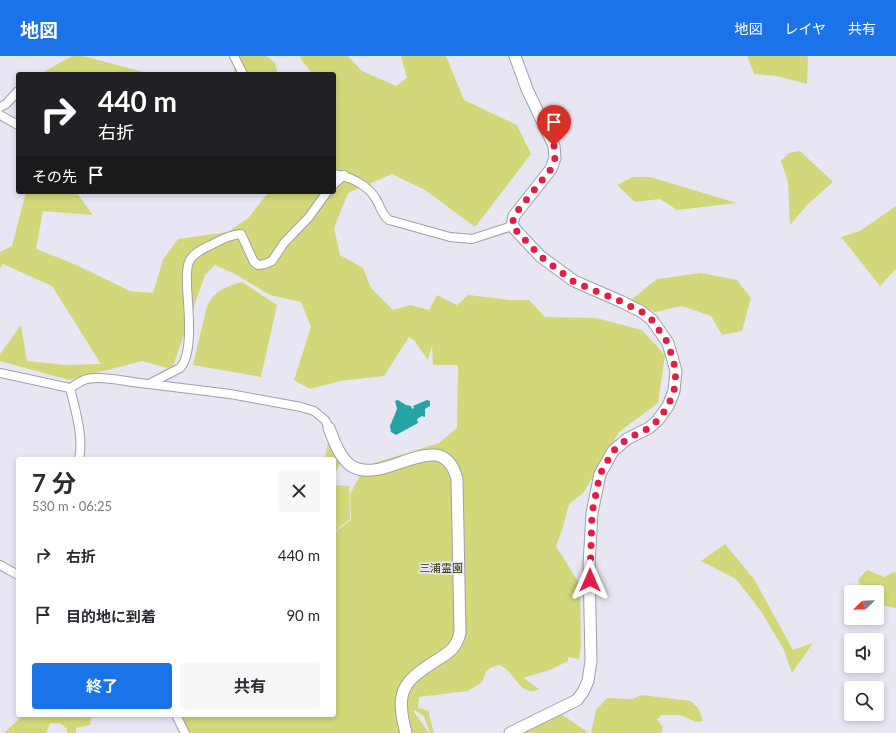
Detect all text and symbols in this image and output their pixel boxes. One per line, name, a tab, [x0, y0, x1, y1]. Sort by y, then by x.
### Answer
text: 地図	[20, 18, 58, 41]
text: 地図	[734, 20, 762, 37]
text: レイヤ	[784, 20, 826, 37]
text: 共有	[848, 20, 876, 37]
text: 440 m	[98, 84, 177, 118]
icon: right	[32, 88, 84, 140]
pin	[537, 105, 571, 146]
icon: arrive	[543, 111, 565, 133]
text: 右折	[98, 121, 134, 143]
icon: arrive	[85, 164, 107, 186]
text: その先	[32, 167, 77, 185]
text: 7 分	[32, 468, 76, 497]
button: close	[278, 470, 320, 512]
text: 530 m · 06:25	[32, 498, 112, 514]
icon: right	[32, 544, 54, 566]
text: 440 m	[278, 546, 320, 564]
text: 右折	[66, 547, 96, 565]
position arrow	[569, 559, 611, 601]
park label: 三浦霊園	[419, 561, 463, 574]
north arrow	[844, 585, 884, 625]
map controls	[844, 585, 884, 721]
icon: arrive	[32, 604, 54, 626]
text: 90 m	[286, 606, 320, 624]
text: 目的地に到着	[66, 607, 156, 625]
button: sound	[844, 633, 884, 673]
button: 終了	[32, 663, 172, 709]
button: 共有	[180, 663, 320, 709]
button: search	[844, 681, 884, 721]

